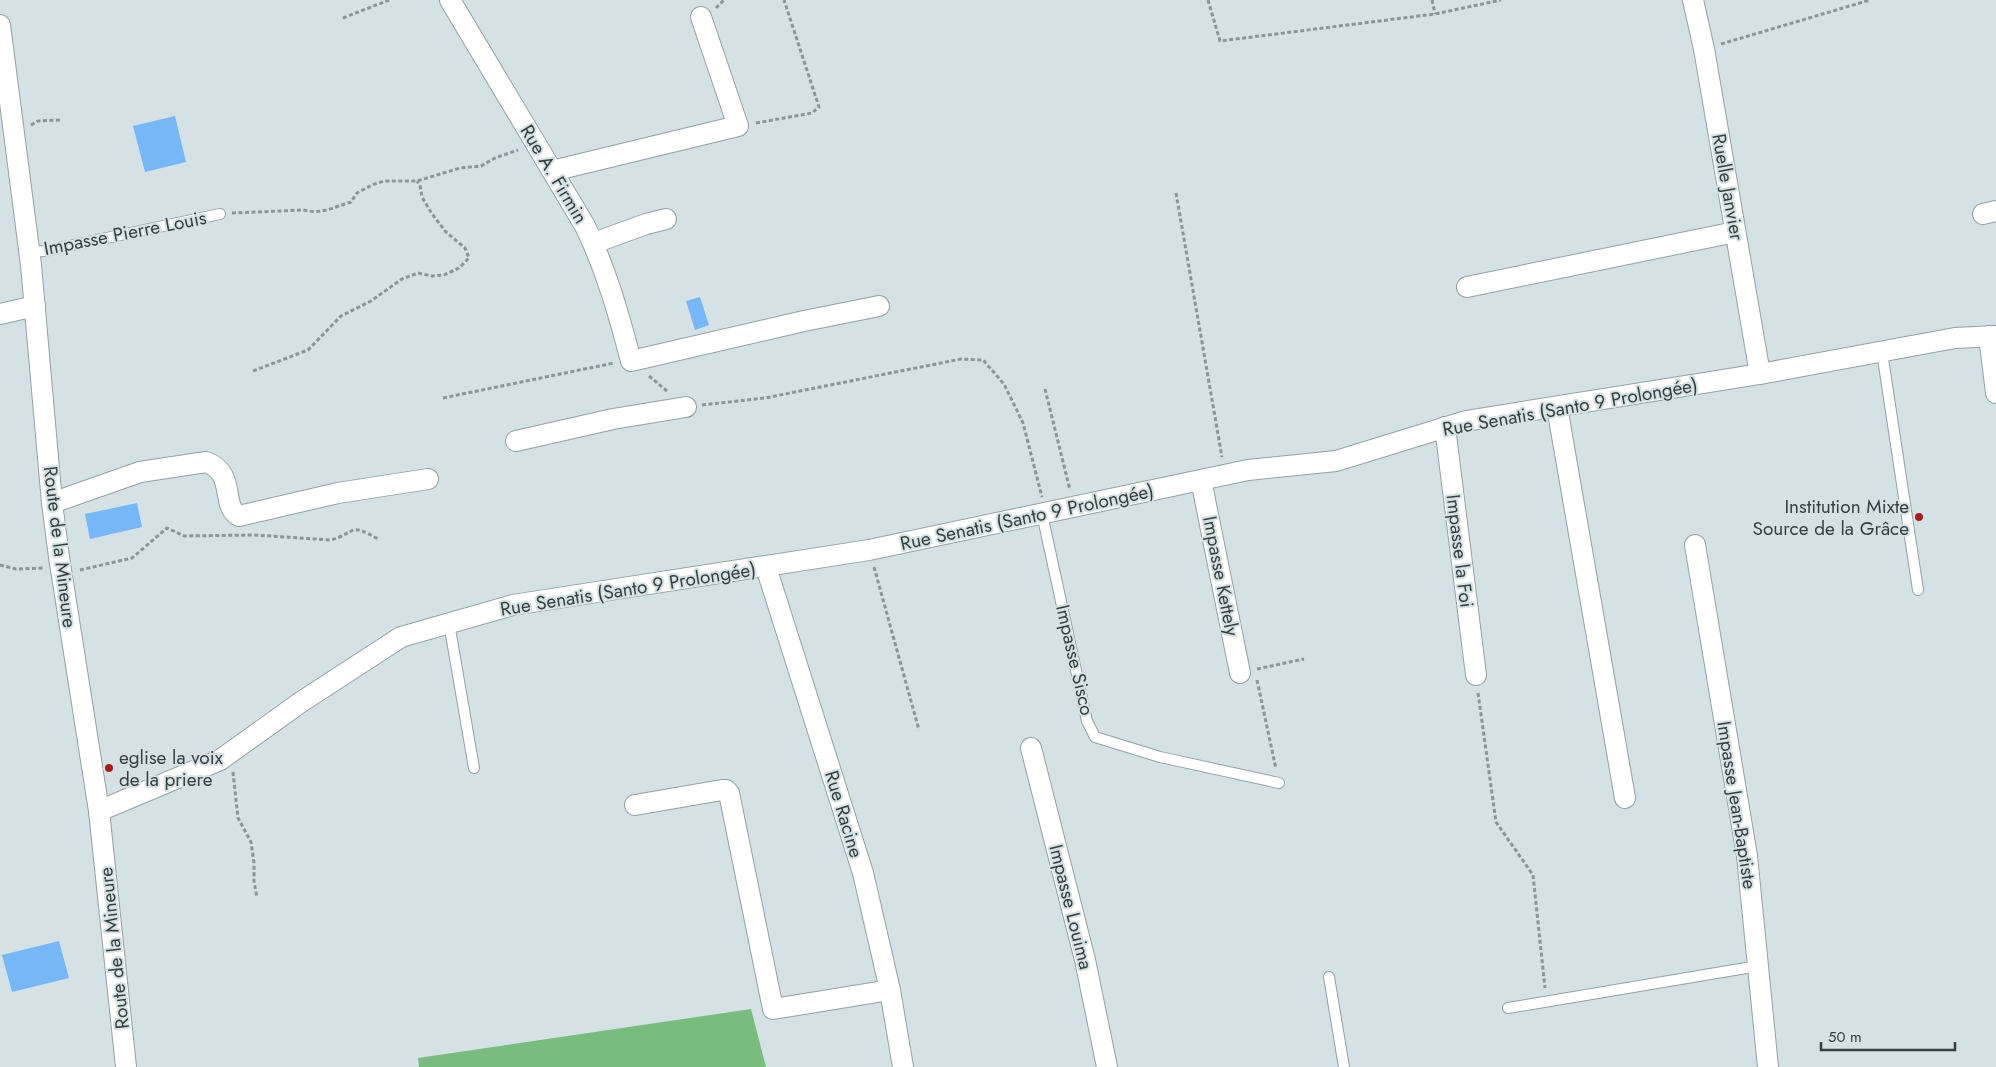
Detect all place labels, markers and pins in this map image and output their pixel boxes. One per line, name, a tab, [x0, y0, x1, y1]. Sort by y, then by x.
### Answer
place label: Institution Mixte Source de la Grâce	[1753, 493, 1909, 542]
marker: Institution Mixte Source de la Grâce	[1913, 511, 1925, 523]
place label: eglise la voix de la priere	[119, 744, 223, 793]
marker: eglise la voix de la priere	[103, 762, 115, 774]

